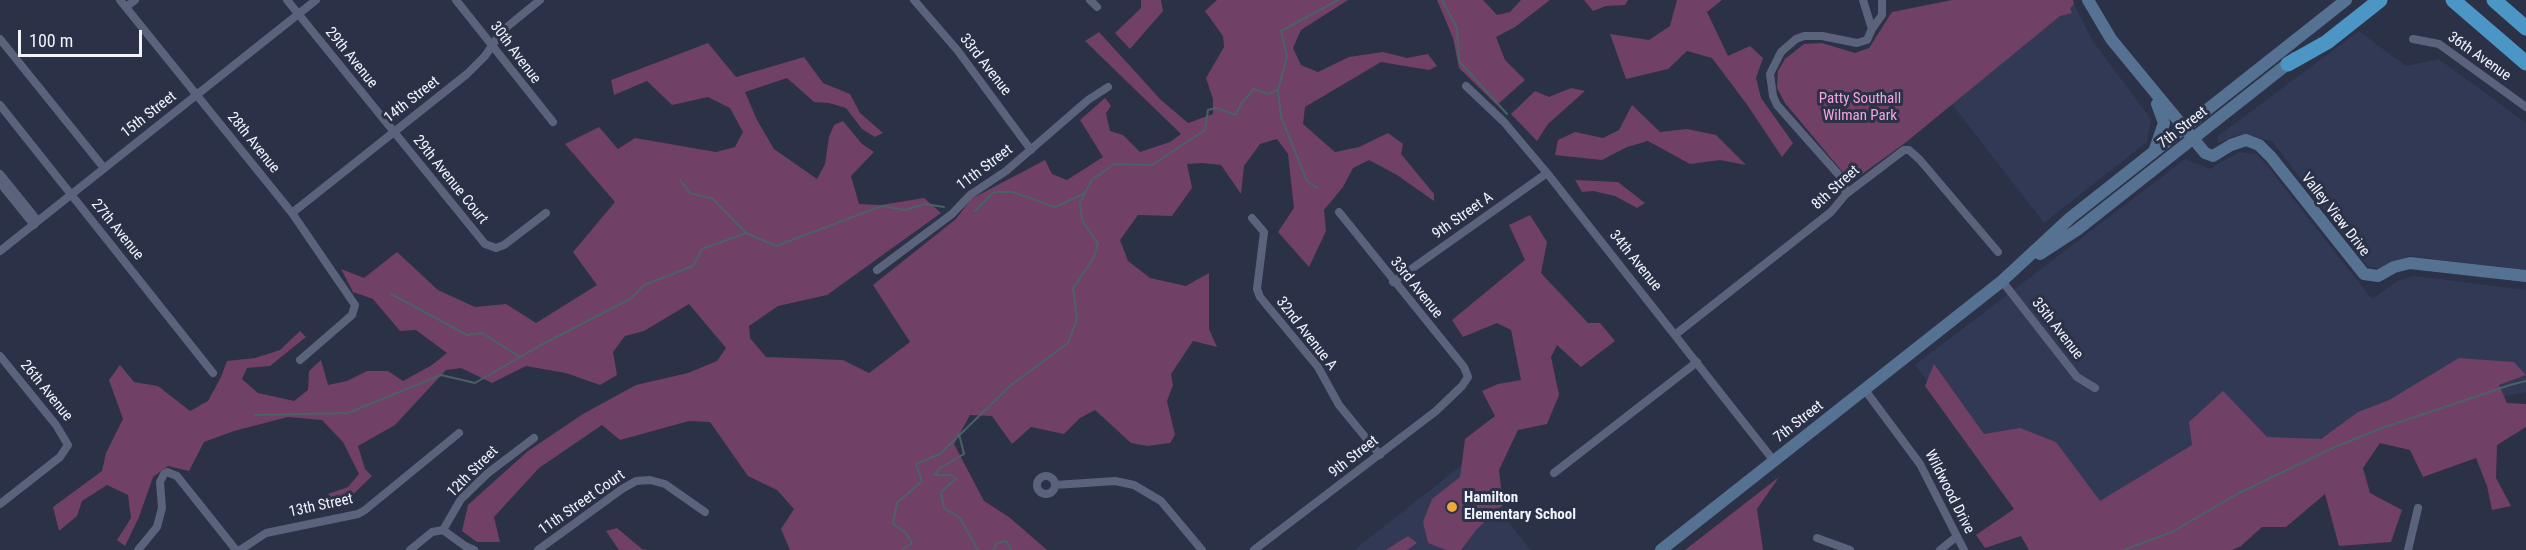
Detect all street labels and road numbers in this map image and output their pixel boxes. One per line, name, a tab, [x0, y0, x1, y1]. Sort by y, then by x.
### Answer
street label: 30th Avenue	[486, 18, 544, 88]
street label: 29th Avenue	[321, 24, 381, 92]
street label: 36th Avenue	[2444, 29, 2514, 85]
street label: 33rd Avenue	[955, 31, 1015, 99]
street label: 14th Street	[381, 73, 443, 127]
street label: 15th Street	[118, 88, 180, 142]
street label: 7th Street	[2155, 103, 2211, 153]
street label: 28th Avenue	[223, 109, 283, 177]
street label: 29th Avenue Court	[409, 132, 491, 228]
street label: 11th Street	[954, 141, 1016, 195]
street label: 8th Street	[1809, 162, 1863, 214]
street label: Valley View Drive	[2297, 170, 2373, 260]
street label: 9th Street A	[1429, 189, 1497, 243]
street label: 27th Avenue	[87, 196, 147, 264]
street label: 34th Avenue	[1605, 227, 1665, 295]
street label: 33rd Avenue	[1386, 254, 1446, 322]
street label: 32nd Avenue A	[1272, 294, 1340, 374]
street label: 35th Avenue	[2027, 295, 2087, 363]
street label: 26th Avenue	[16, 357, 76, 425]
street label: 7th Street	[1771, 397, 1827, 447]
street label: 9th Street	[1326, 432, 1382, 482]
street label: 12th Street	[444, 443, 502, 501]
street label: Wildwood Drive	[1920, 447, 1978, 537]
street label: 11th Street Court	[535, 467, 629, 539]
street label: 13th Street	[287, 490, 355, 522]

